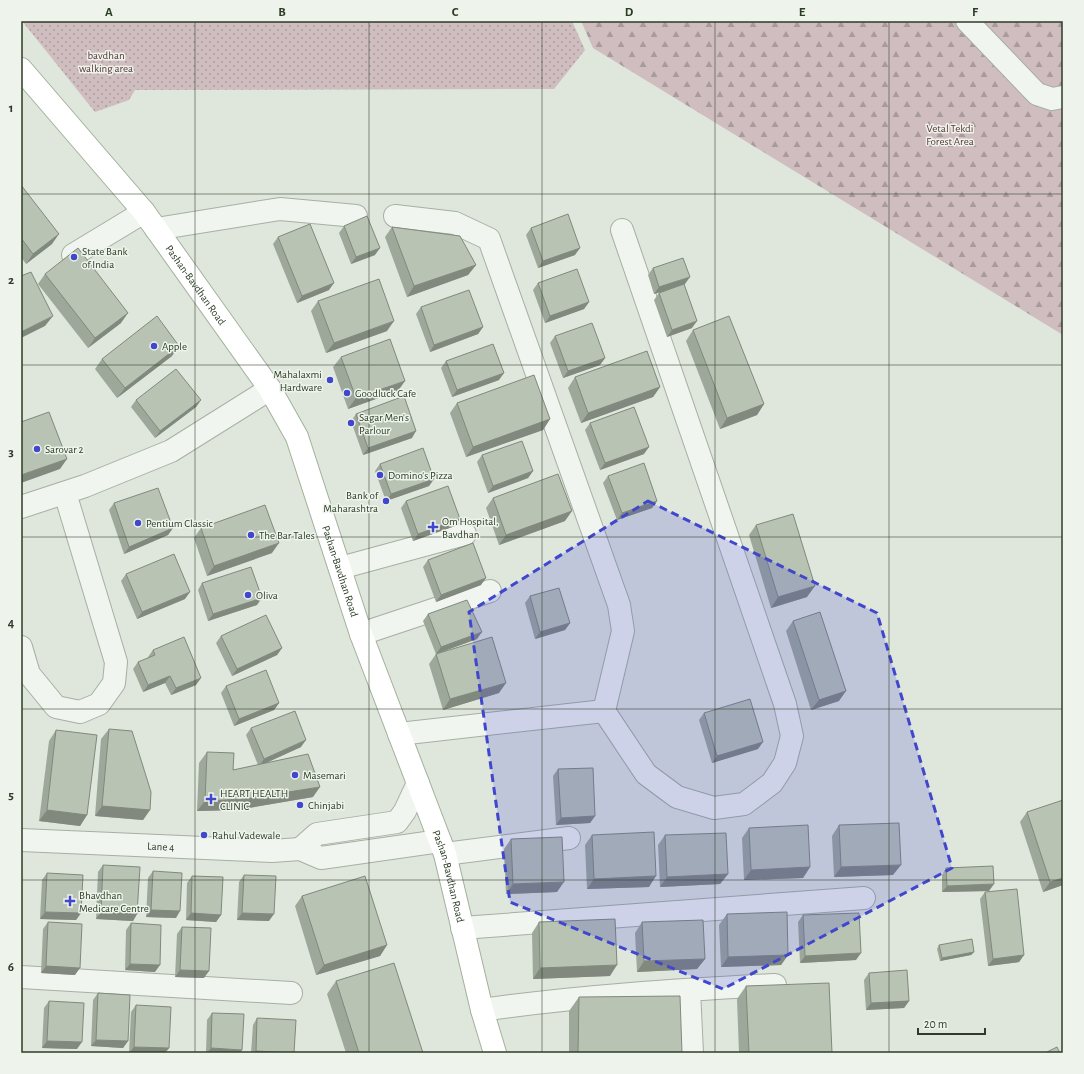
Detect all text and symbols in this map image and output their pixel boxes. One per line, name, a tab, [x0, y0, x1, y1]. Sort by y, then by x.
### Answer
text: A	[105, 6, 113, 19]
text: B	[278, 6, 286, 19]
text: C	[452, 6, 459, 19]
text: D	[625, 6, 634, 19]
text: E	[799, 6, 806, 19]
text: F	[972, 6, 979, 19]
park label: bavdhan walking area	[79, 50, 133, 74]
text: 1	[9, 102, 13, 115]
park label: Vetal Tekdi Forest Area	[926, 123, 974, 147]
street label: Pashan-Bavdhan Road	[163, 243, 228, 327]
place label: State Bank of India	[82, 246, 128, 270]
marker: State Bank of India	[69, 252, 79, 262]
text: 2	[8, 274, 14, 287]
marker: Apple	[149, 341, 159, 351]
place label: Apple	[162, 341, 187, 352]
place label: Mahalaxmi Hardware	[274, 369, 322, 393]
marker: Mahalaxmi Hardware	[325, 375, 335, 385]
marker: Goodluck Cafe	[342, 388, 352, 398]
place label: Goodluck Cafe	[355, 388, 416, 399]
place label: Sagar Men's Parlour	[359, 412, 409, 436]
marker: Sagar Men's Parlour	[346, 418, 356, 428]
marker: Sarovar 2	[32, 444, 42, 454]
place label: Sarovar 2	[45, 444, 84, 455]
text: 3	[8, 446, 14, 459]
marker: Domino's Pizza	[375, 470, 385, 480]
place label: Domino's Pizza	[388, 470, 453, 481]
place label: Bank of Maharashtra	[323, 490, 379, 514]
marker: Bank of Maharashtra	[381, 496, 391, 506]
place label: Om Hospital, Bavdhan	[442, 516, 498, 540]
marker: Pentium Classic	[133, 518, 143, 528]
place label: Pentium Classic	[146, 518, 214, 529]
marker: Om Hospital, Bavdhan	[427, 521, 439, 533]
street label: Pashan-Bavdhan Road	[320, 524, 360, 619]
marker: The Bar Tales	[246, 530, 256, 540]
place label: The Bar Tales	[259, 530, 315, 541]
marker: Oliva	[243, 590, 253, 600]
place label: Oliva	[256, 590, 278, 601]
text: 4	[8, 617, 15, 630]
marker: Masemari	[290, 770, 300, 780]
place label: Masemari	[303, 770, 346, 781]
place label: HEART HEALTH CLINIC	[220, 788, 288, 812]
text: 5	[8, 789, 14, 802]
marker: HEART HEALTH CLINIC	[205, 793, 217, 805]
marker: Chinjabi	[295, 800, 305, 810]
place label: Chinjabi	[308, 800, 344, 811]
street label: Pashan-Bavdhan Road	[430, 829, 466, 924]
marker: Rahul Vadewale	[199, 830, 209, 840]
place label: Rahul Vadewale	[212, 830, 280, 841]
street label: Lane 4	[147, 841, 175, 853]
place label: Bhavdhan Medicare Centre	[79, 890, 149, 914]
marker: Bhavdhan Medicare Centre	[64, 895, 76, 907]
text: 6	[8, 961, 14, 974]
scale bar	[918, 1010, 985, 1036]
text: 20 m	[924, 1018, 947, 1030]

